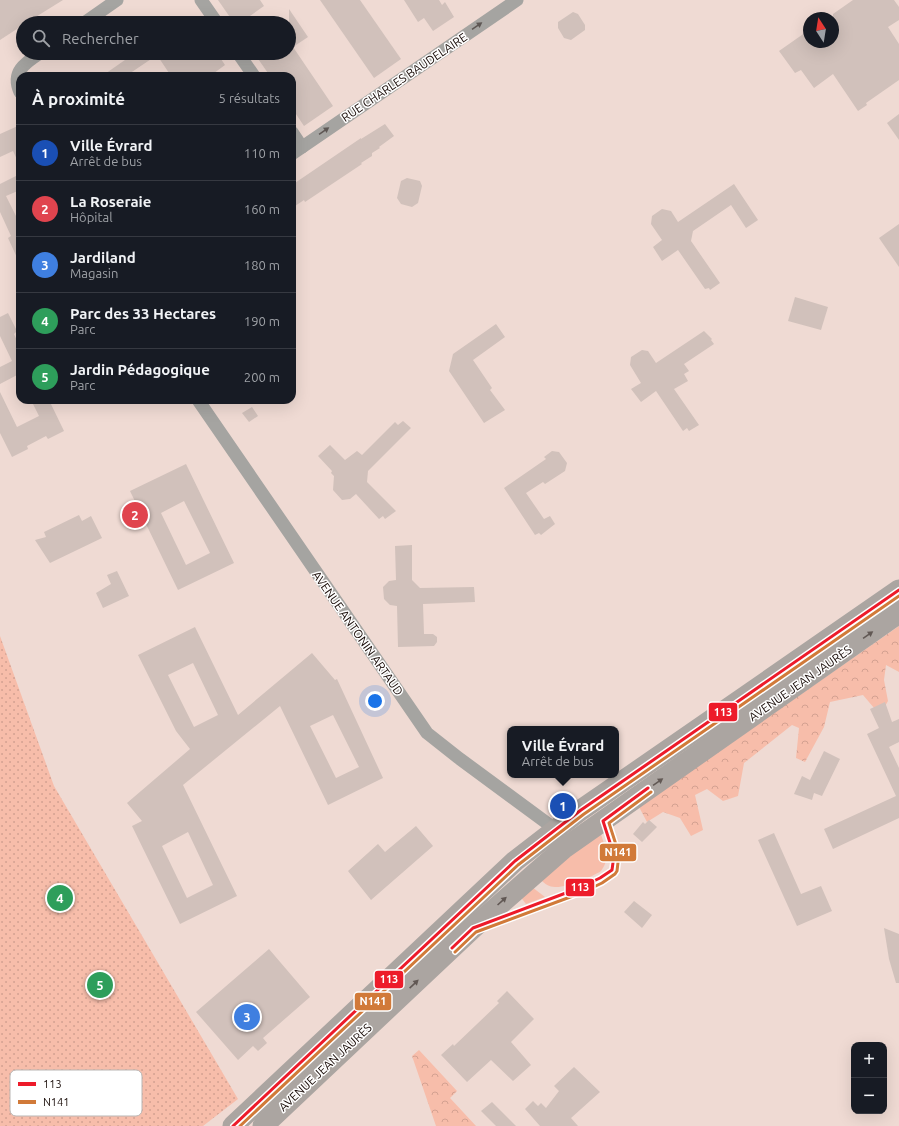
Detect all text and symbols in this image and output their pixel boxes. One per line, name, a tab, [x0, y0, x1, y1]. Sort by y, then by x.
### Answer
north arrow	[803, 12, 839, 48]
search box	[16, 16, 296, 60]
one-way arrow	[472, 22, 483, 30]
icon: search	[30, 27, 52, 49]
text: Rechercher	[62, 30, 139, 47]
street label: RUE CHARLES BAUDELAIRE	[339, 30, 469, 124]
text: À proximité	[32, 89, 125, 108]
text: 5 résultats	[219, 91, 280, 105]
one-way arrow	[318, 128, 330, 135]
text: Ville Évrard	[70, 137, 153, 154]
text: 1	[41, 146, 49, 160]
text: 110 m	[244, 146, 280, 160]
text: Arrêt de bus	[70, 154, 142, 168]
text: La Roseraie	[70, 193, 151, 210]
text: 2	[41, 202, 49, 216]
text: 160 m	[244, 202, 280, 216]
text: Hôpital	[70, 210, 113, 224]
text: Jardiland	[70, 249, 136, 266]
text: 3	[41, 258, 49, 272]
text: 180 m	[244, 258, 280, 272]
text: Magasin	[70, 266, 118, 280]
text: Parc des 33 Hectares	[70, 305, 216, 322]
text: 4	[41, 314, 49, 328]
text: 190 m	[244, 314, 280, 328]
text: Parc	[70, 322, 95, 336]
text: Jardin Pédagogique	[70, 361, 210, 378]
text: 5	[41, 370, 49, 384]
text: 200 m	[244, 370, 280, 384]
text: Parc	[70, 378, 95, 392]
pin: 2	[122, 500, 148, 530]
street label: AVENUE ANTONIN ARTAUD	[310, 568, 406, 698]
one-way arrow	[862, 631, 873, 639]
street label: AVENUE JEAN JAURÈS	[746, 643, 854, 723]
your location	[365, 691, 385, 711]
line badge: 113	[708, 702, 738, 722]
text: 113	[714, 706, 732, 718]
popup	[507, 726, 619, 778]
text: Ville Évrard	[522, 737, 604, 754]
text: Arrêt de bus	[522, 754, 594, 768]
one-way arrow	[652, 778, 663, 786]
pin: 1	[550, 791, 576, 821]
line badge: N141	[599, 843, 637, 862]
text: N141	[605, 846, 631, 858]
line badge: 113	[565, 878, 595, 897]
text: 113	[571, 881, 589, 893]
pin: 4	[47, 883, 73, 913]
one-way arrow	[497, 897, 508, 906]
pin: 5	[87, 970, 113, 1000]
line badge: 113	[374, 970, 404, 989]
text: 113	[380, 973, 398, 985]
one-way arrow	[409, 979, 419, 989]
line badge: N141	[354, 992, 392, 1011]
text: N141	[360, 995, 386, 1007]
pin: 3	[234, 1002, 260, 1032]
street label: AVENUE JEAN JAURÈS	[276, 1021, 374, 1113]
map controls	[851, 1042, 887, 1114]
button: +	[851, 1042, 887, 1078]
legend	[10, 1070, 142, 1116]
text: 113	[43, 1078, 62, 1090]
button: −	[851, 1078, 887, 1114]
text: N141	[43, 1096, 69, 1108]

